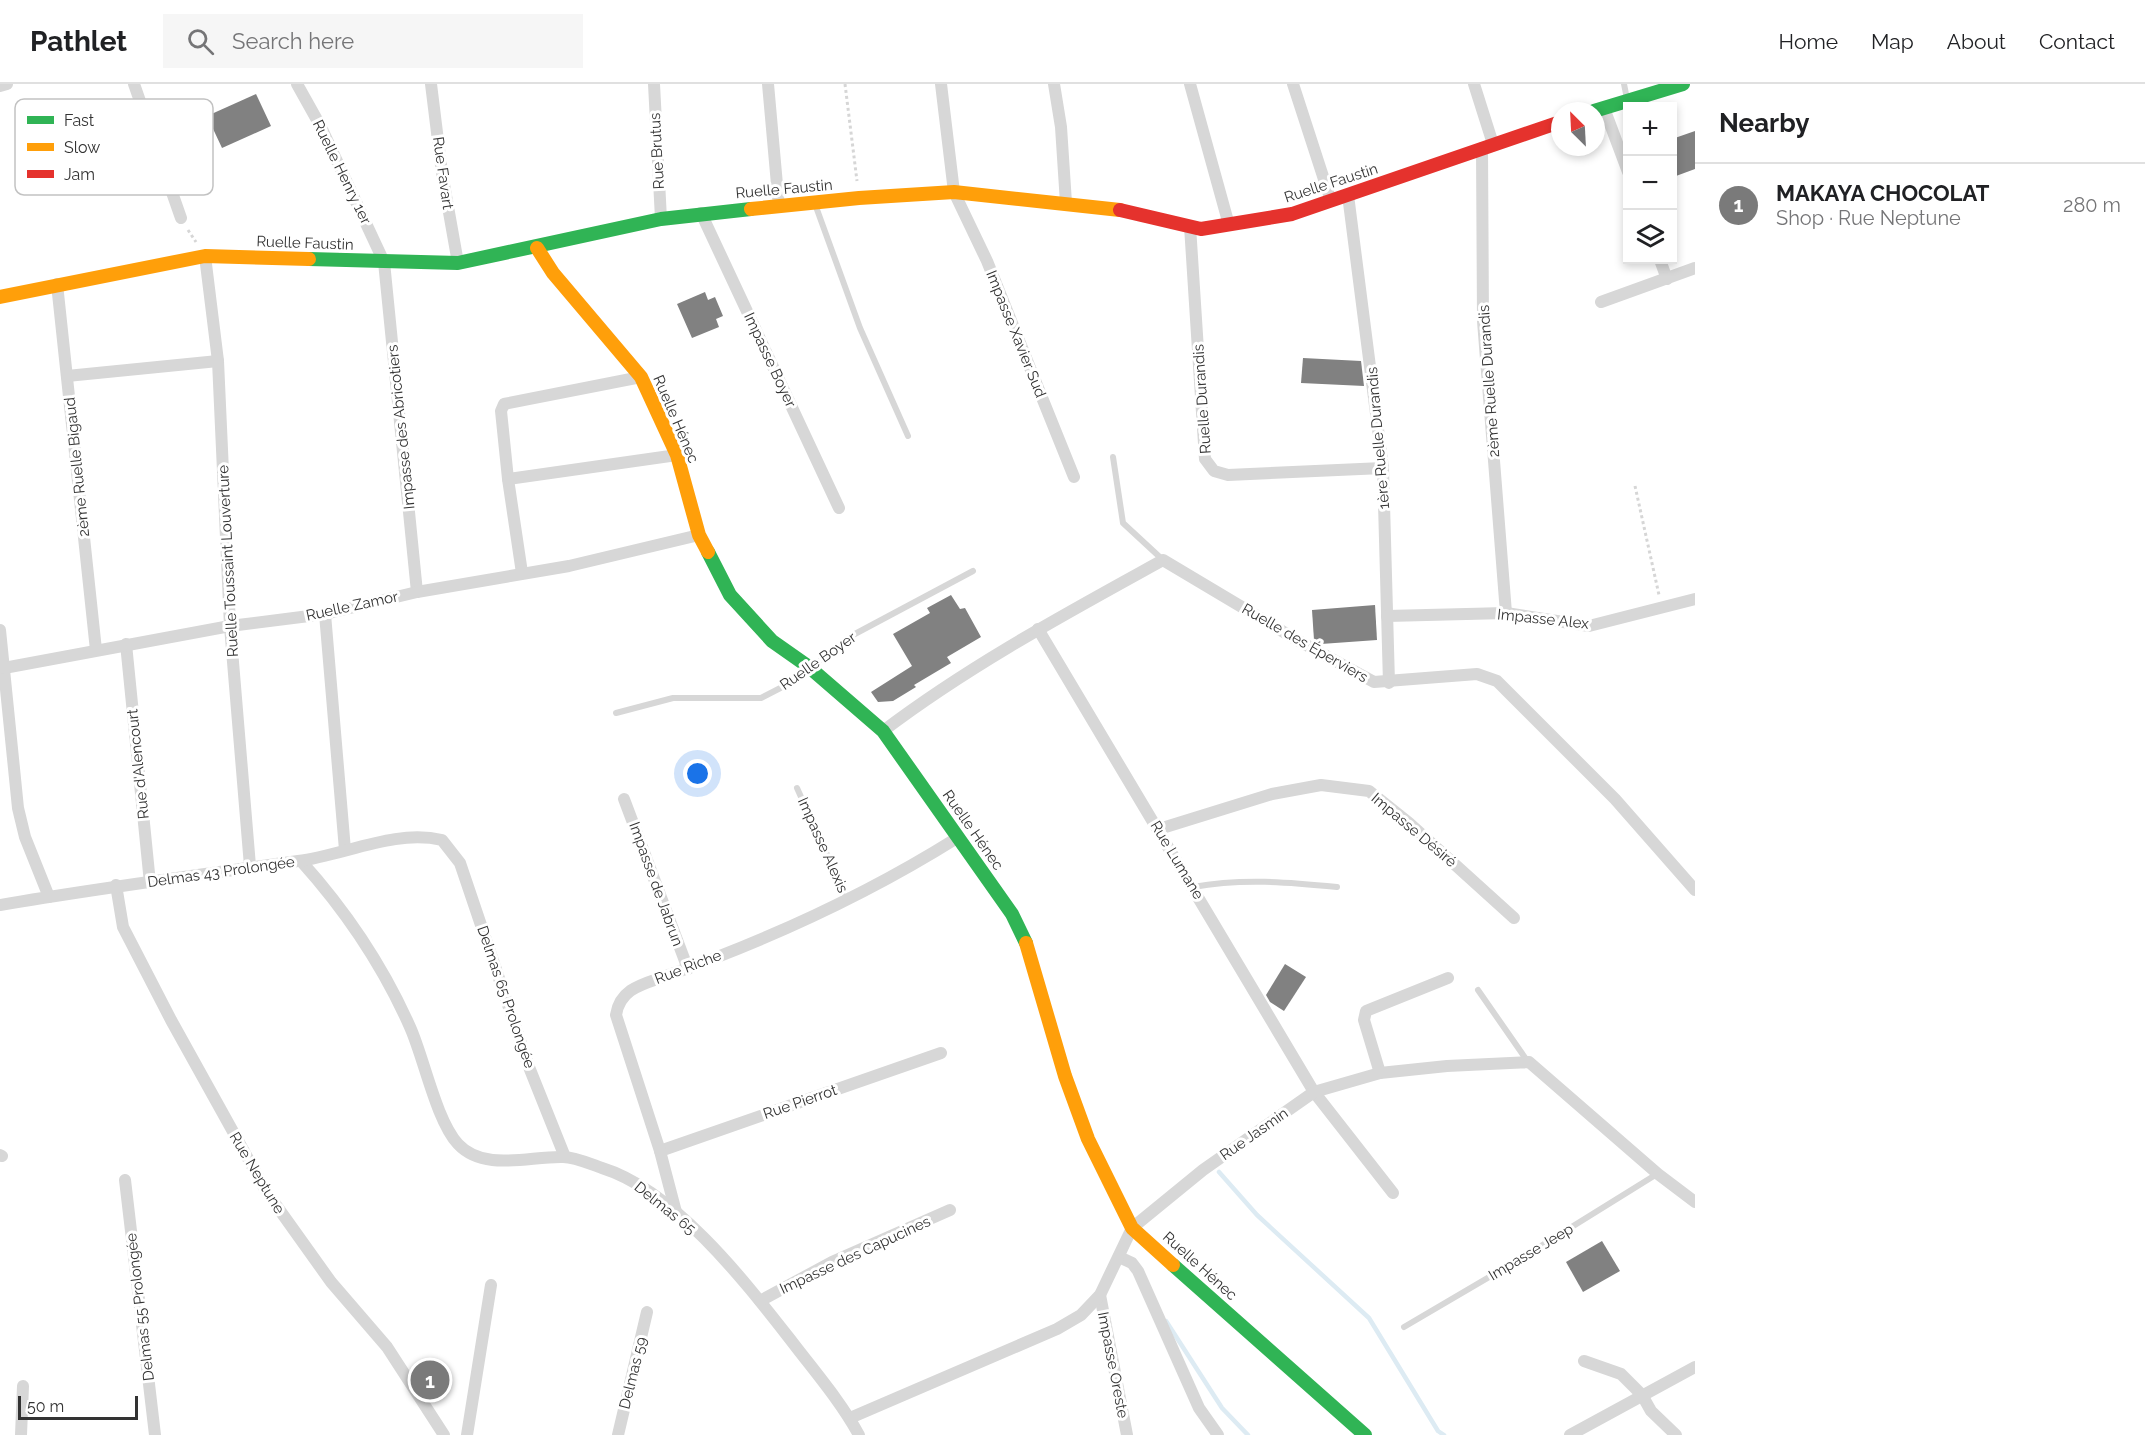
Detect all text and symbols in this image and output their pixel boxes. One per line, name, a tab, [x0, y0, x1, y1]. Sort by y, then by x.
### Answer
search box	[163, 14, 583, 68]
text: Pathlet	[30, 25, 127, 58]
icon: search	[184, 25, 217, 58]
text: Search here	[232, 28, 354, 54]
text: Home	[1779, 29, 1838, 54]
text: Map	[1871, 29, 1914, 54]
text: About	[1947, 29, 2006, 54]
text: Contact	[2039, 29, 2115, 54]
legend	[15, 99, 213, 195]
north arrow	[1551, 102, 1605, 156]
map controls	[1623, 102, 1677, 264]
button: +	[1623, 102, 1677, 156]
text: Nearby	[1719, 108, 1809, 138]
text: Fast	[64, 111, 95, 130]
street label: Rue Brutus	[646, 112, 668, 190]
street label: Ruelle Henry 1er	[309, 117, 375, 228]
street label: Rue Favart	[429, 135, 457, 211]
text: Slow	[64, 138, 100, 157]
button: −	[1623, 156, 1677, 210]
street label: Ruelle Faustin	[1282, 159, 1380, 207]
text: Jam	[64, 165, 95, 184]
street label: Ruelle Faustin	[735, 176, 833, 202]
text: MAKAYA CHOCOLAT	[1776, 180, 1989, 206]
text: 1	[1734, 193, 1743, 217]
text: 280 m	[2063, 193, 2121, 217]
text: Shop · Rue Neptune	[1776, 206, 1961, 230]
button: layers	[1623, 210, 1677, 264]
street label: Ruelle Faustin	[256, 232, 354, 254]
street label: Impasse Xavier Sud	[982, 268, 1050, 400]
street label: 2ème Ruelle Durandis	[1475, 304, 1503, 458]
street label: Impasse Boyer	[740, 310, 800, 411]
street label: Impasse des Abricotiers	[383, 344, 419, 510]
street label: Ruelle Durandis	[1189, 344, 1215, 454]
street label: 1ère Ruelle Durandis	[1363, 366, 1393, 510]
street label: Ruelle Hénec	[649, 372, 703, 466]
street label: 2ème Ruelle Bigaud	[61, 396, 93, 538]
street label: Ruelle Toussaint Louverture	[214, 464, 242, 658]
street label: Ruelle Zamor	[304, 587, 400, 625]
street label: Ruelle des Éperviers	[1239, 600, 1371, 686]
street label: Impasse Alex	[1496, 605, 1590, 633]
street label: Ruelle Boyer	[776, 628, 860, 694]
street label: Rue d'Alencourt	[123, 708, 153, 820]
your location	[683, 759, 712, 788]
street label: Ruelle Hénec	[939, 786, 1007, 874]
street label: Impasse Désiré	[1368, 789, 1461, 871]
street label: Impasse Alexis	[794, 795, 852, 895]
street label: Rue Lumane	[1147, 817, 1208, 903]
street label: Impasse de Jabrun	[625, 819, 687, 949]
street label: Delmas 43 Prolongée	[146, 853, 296, 891]
street label: Delmas 65 Prolongée	[473, 923, 539, 1071]
street label: Rue Riche	[652, 946, 724, 988]
street label: Rue Pierrot	[761, 1081, 839, 1123]
street label: Rue Jasmin	[1216, 1104, 1292, 1164]
street label: Rue Neptune	[226, 1129, 289, 1217]
street label: Delmas 65	[631, 1178, 699, 1238]
street label: Impasse des Capucines	[777, 1212, 933, 1298]
street label: Impasse Jeep	[1485, 1220, 1577, 1284]
street label: Ruelle Hénec	[1159, 1228, 1241, 1304]
street label: Delmas 55 Prolongée	[122, 1232, 158, 1382]
street label: Impasse Oreste	[1094, 1310, 1132, 1420]
street label: Delmas 59	[615, 1335, 651, 1411]
pin: 1	[410, 1358, 450, 1402]
scale bar	[18, 1393, 138, 1420]
text: 50 m	[27, 1397, 64, 1416]

